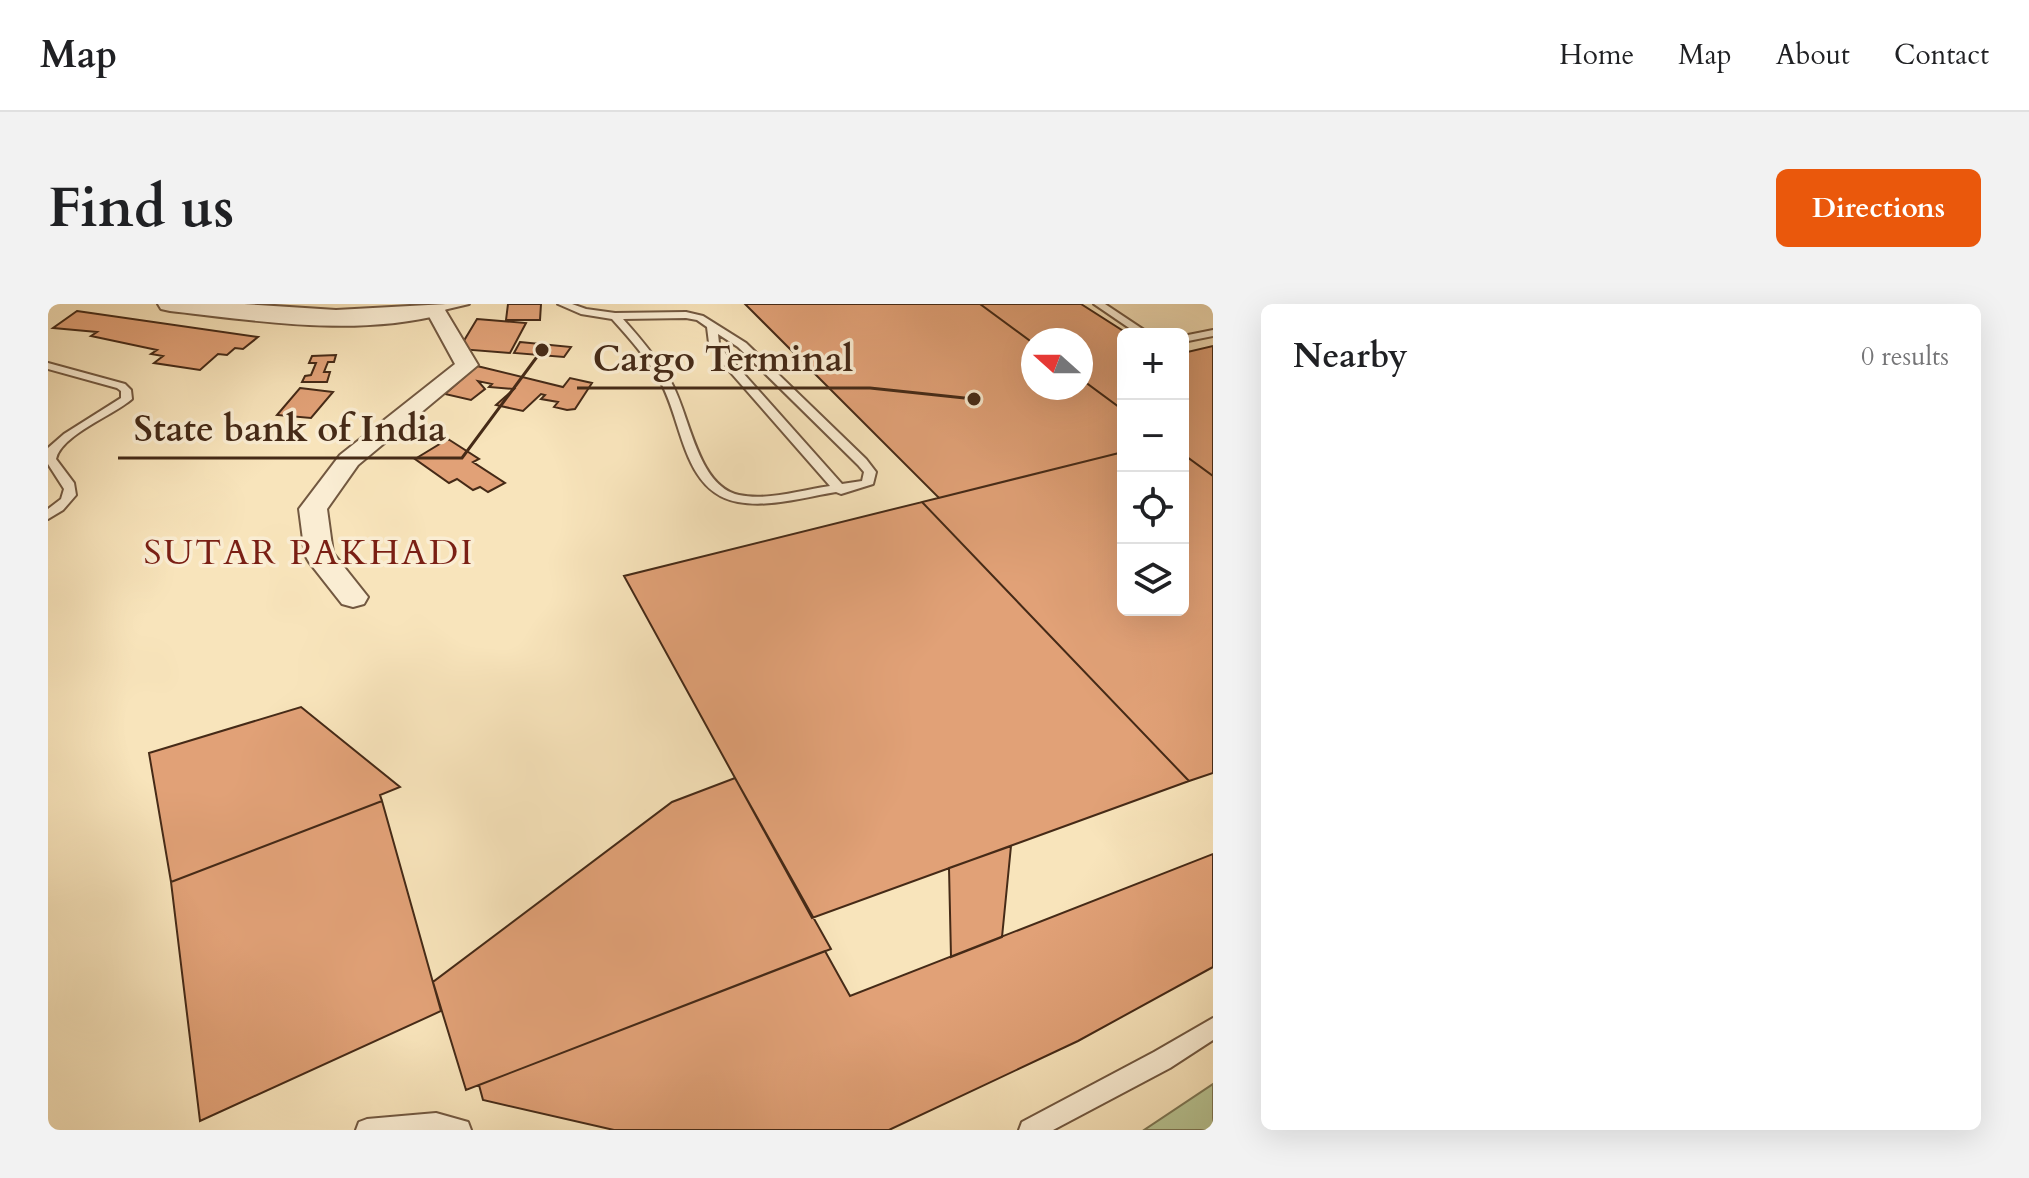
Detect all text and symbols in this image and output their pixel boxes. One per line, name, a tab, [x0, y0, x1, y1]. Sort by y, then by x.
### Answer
text: Map	[40, 29, 117, 81]
text: Home	[1559, 36, 1634, 74]
text: Map	[1678, 36, 1732, 74]
text: About	[1776, 36, 1850, 74]
text: Contact	[1894, 36, 1989, 74]
button: Directions	[1776, 169, 1981, 247]
text: Find us	[48, 171, 234, 246]
callout: Cargo Terminal	[577, 328, 870, 388]
north arrow	[1021, 328, 1093, 400]
map controls	[1117, 328, 1189, 616]
button: +	[1117, 328, 1189, 400]
text: Nearby	[1293, 333, 1408, 379]
text: Cargo Terminal	[593, 335, 853, 384]
text: 0 results	[1861, 339, 1949, 374]
callout: State bank of India	[118, 398, 462, 458]
button: −	[1117, 400, 1189, 472]
text: State bank of India	[134, 405, 446, 454]
button: locate	[1117, 472, 1189, 544]
district label: SUTAR PAKHADI	[144, 528, 474, 577]
button: layers	[1117, 544, 1189, 616]

